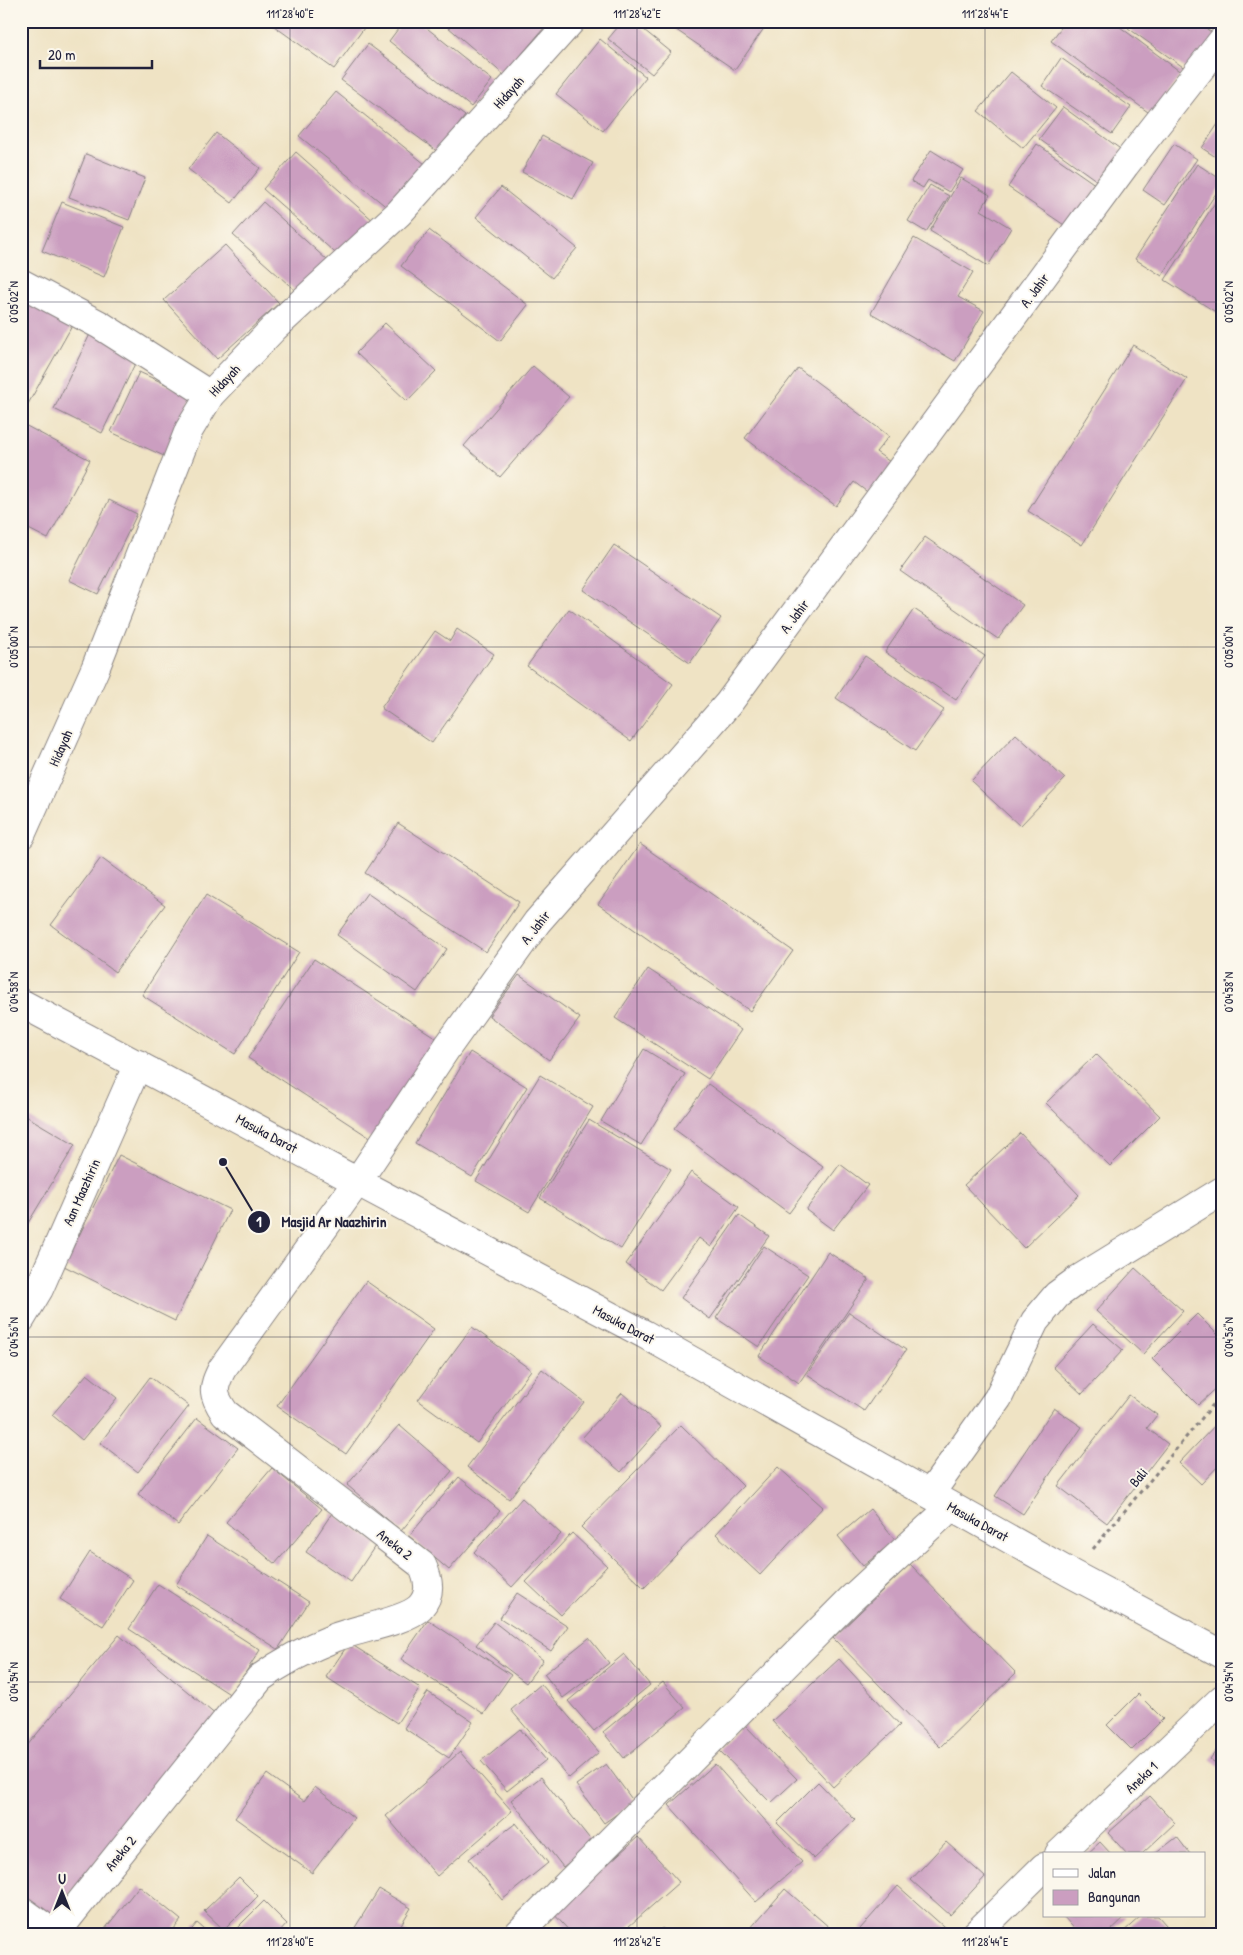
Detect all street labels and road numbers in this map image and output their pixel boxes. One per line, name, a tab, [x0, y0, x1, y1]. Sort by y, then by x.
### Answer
street label: Hidayah	[488, 71, 529, 113]
street label: A. Jahir	[1015, 269, 1053, 311]
street label: Hidayah	[204, 360, 245, 401]
street label: A. Jahir	[775, 595, 813, 637]
street label: Hidayah	[44, 727, 77, 770]
street label: A. Jahir	[516, 906, 555, 948]
street label: Masuka Darat	[233, 1109, 301, 1157]
street label: Aan Maazhirin	[58, 1156, 104, 1228]
street label: Masuka Darat	[590, 1300, 658, 1348]
street label: Bali	[1124, 1463, 1152, 1491]
street label: Masuka Darat	[944, 1496, 1012, 1546]
street label: Aneka 2	[373, 1524, 417, 1564]
street label: Aneka 1	[1121, 1757, 1161, 1797]
street label: Aneka 2	[100, 1831, 140, 1874]

